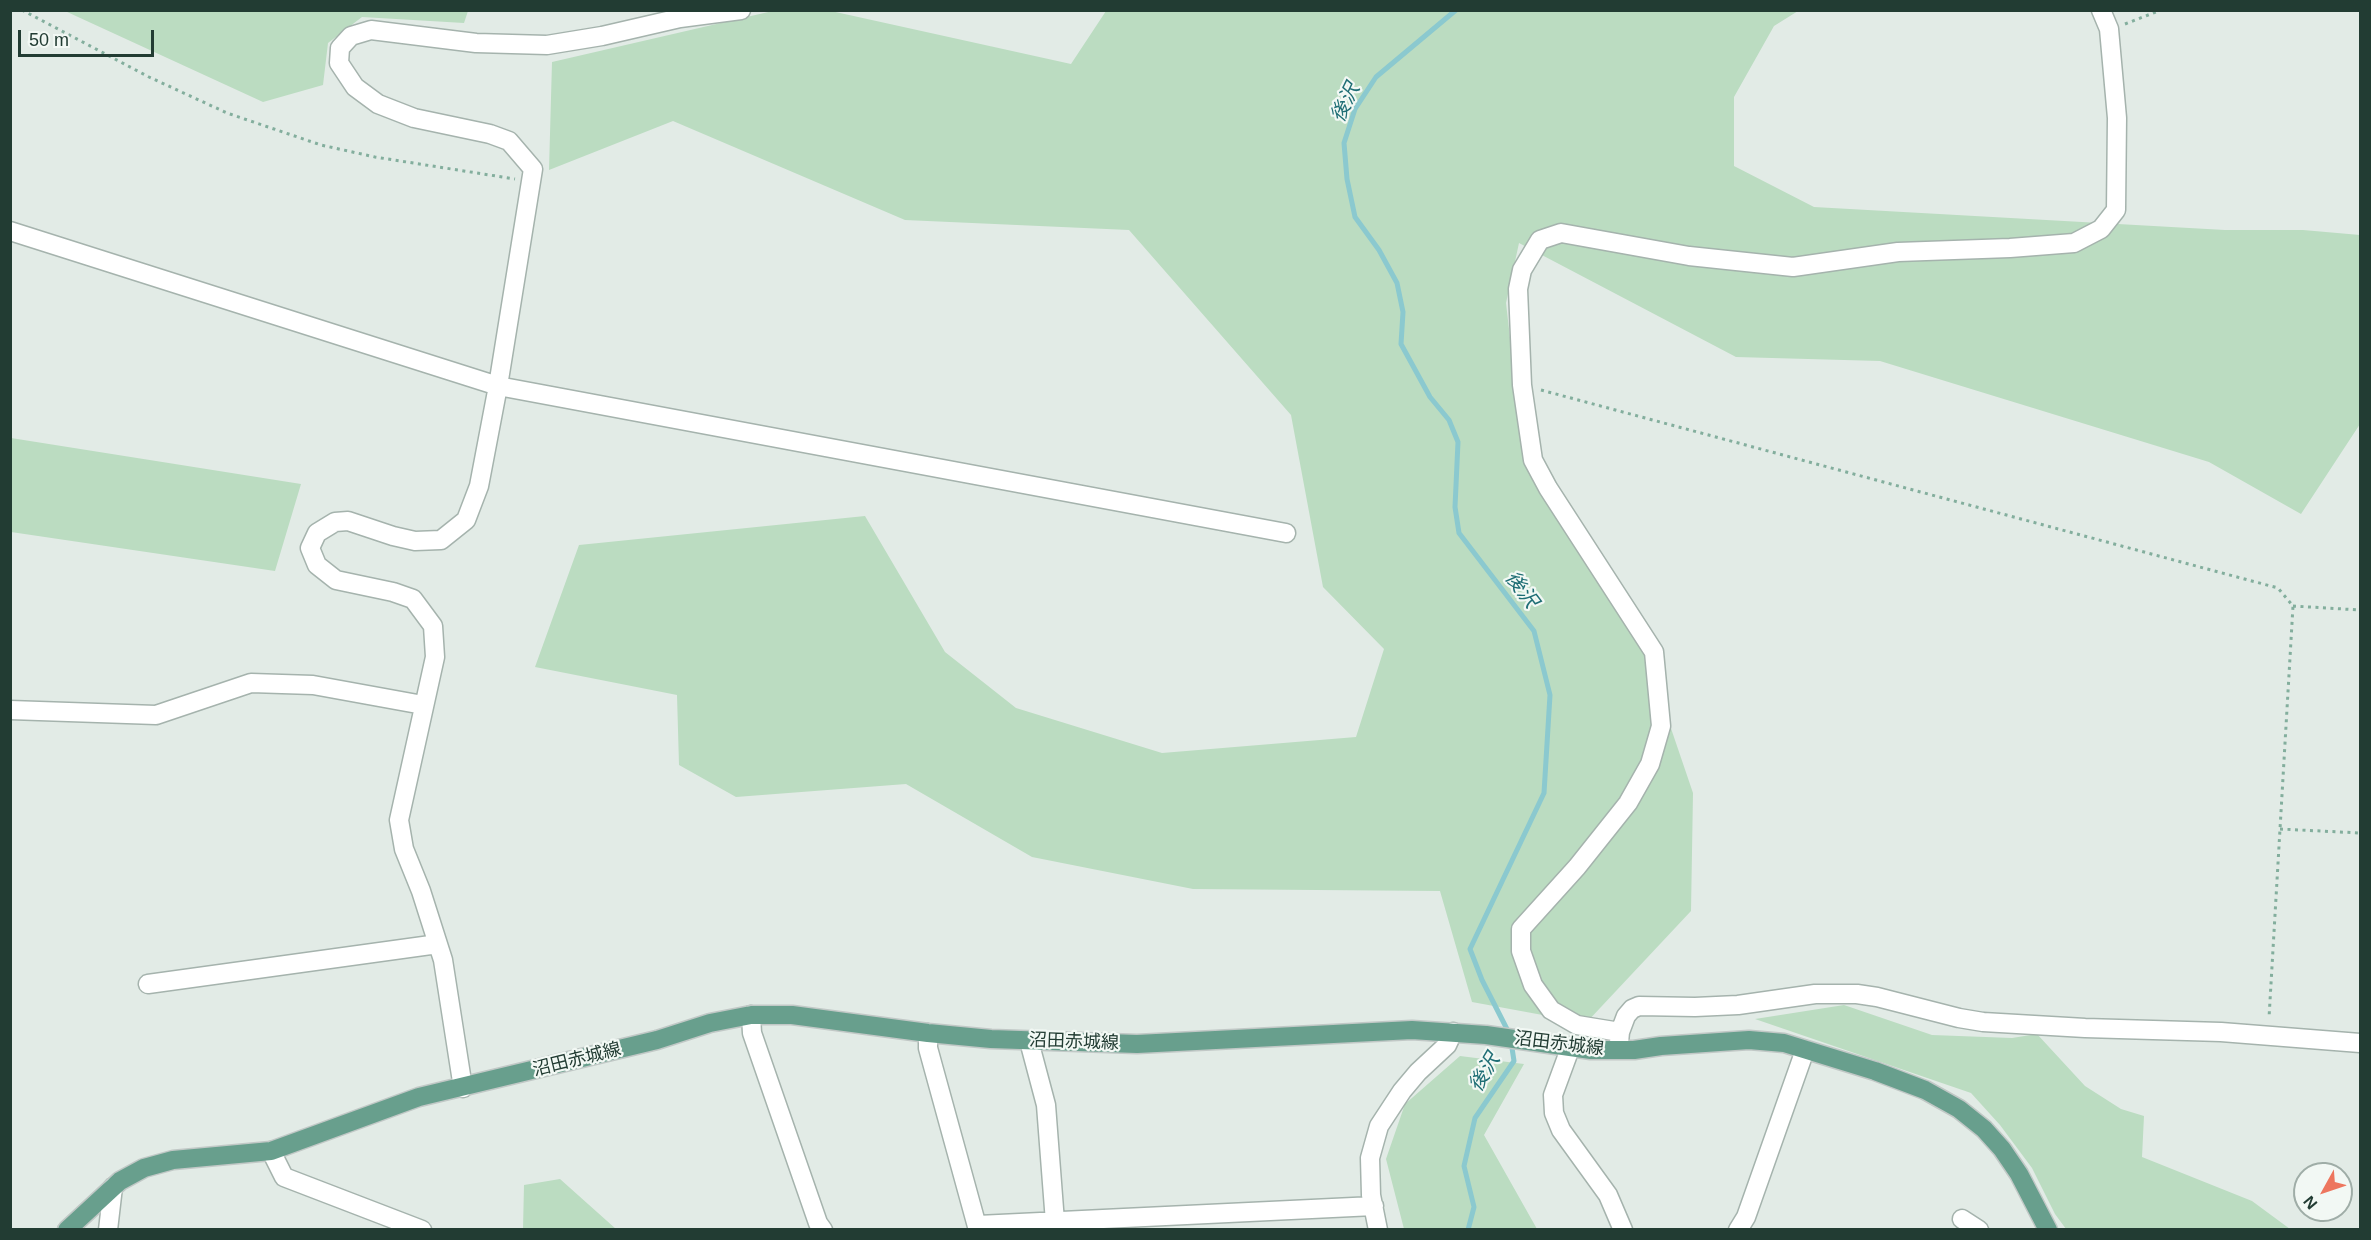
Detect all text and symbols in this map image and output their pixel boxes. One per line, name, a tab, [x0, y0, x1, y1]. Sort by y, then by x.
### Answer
scale bar	[21, 18, 158, 56]
text: 50 m	[29, 30, 69, 50]
water label: 後沢	[1326, 80, 1366, 126]
water label: 後沢	[1499, 567, 1543, 613]
street label: 沼田赤城線	[1513, 1028, 1605, 1060]
street label: 沼田赤城線	[1029, 1030, 1119, 1054]
street label: 沼田赤城線	[531, 1039, 623, 1081]
water label: 後沢	[1464, 1050, 1506, 1096]
north arrow	[2293, 1162, 2353, 1222]
text: N	[2300, 1193, 2321, 1212]

